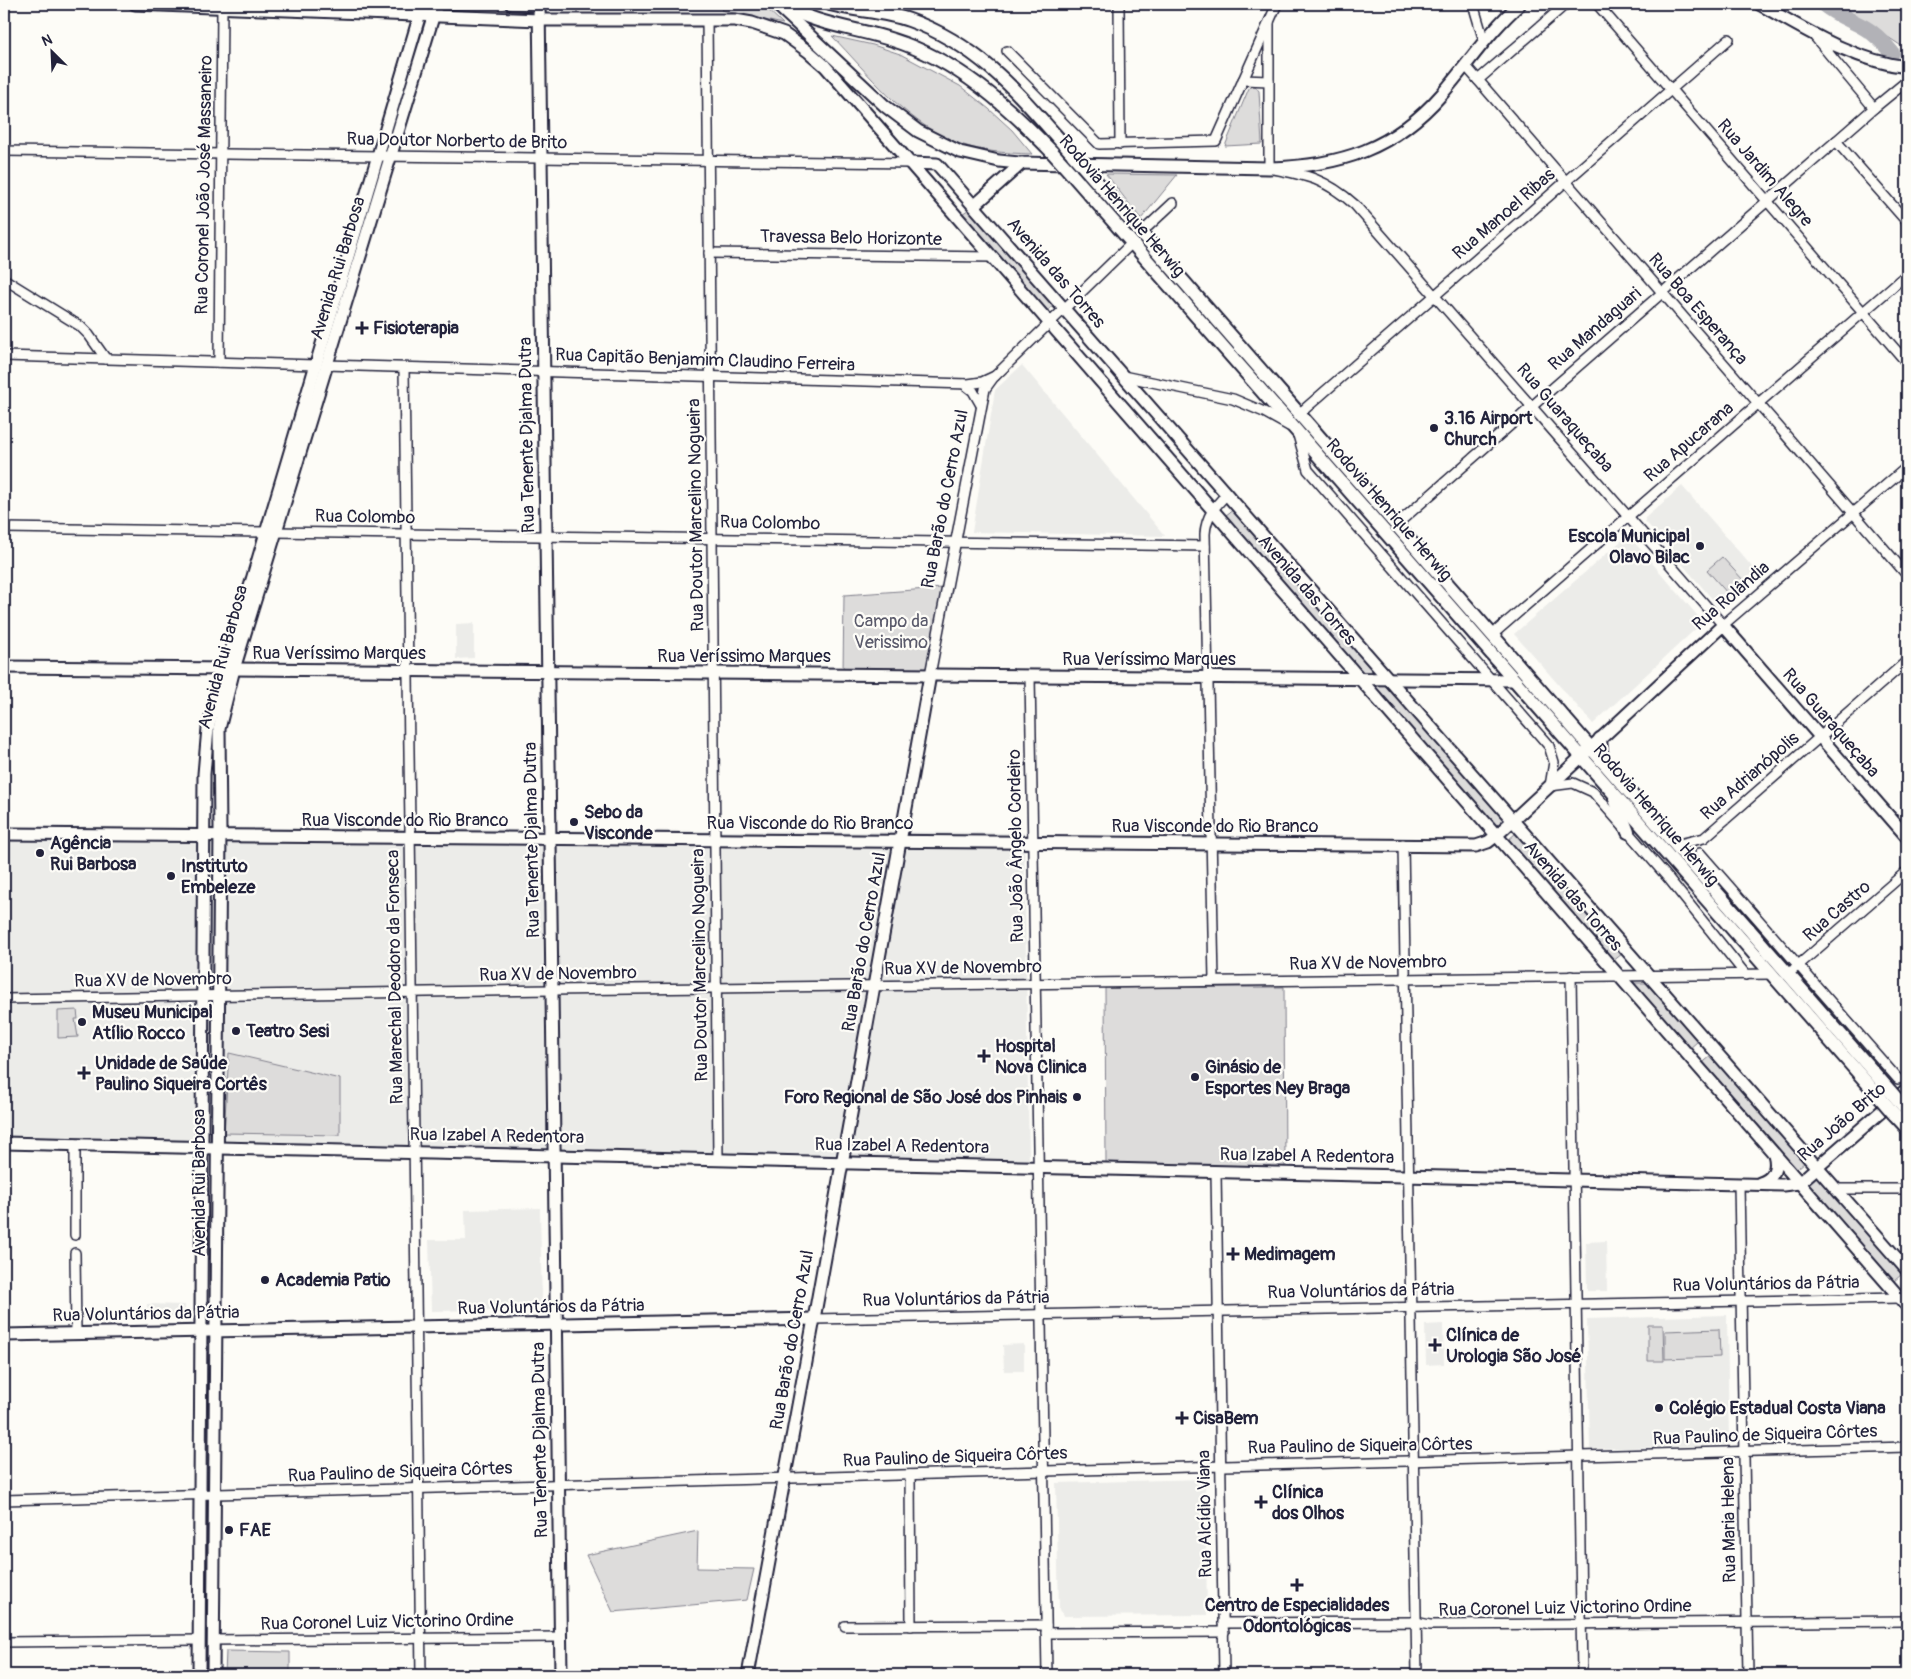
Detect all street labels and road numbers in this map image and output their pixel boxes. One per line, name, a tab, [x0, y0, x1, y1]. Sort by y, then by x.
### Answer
street label: Rua Coronel João José Massaneiro	[190, 55, 218, 315]
street label: Rua Jardim Alegre	[1712, 114, 1818, 232]
street label: Rua Doutor Norberto de Brito	[346, 128, 568, 154]
street label: Rodovia Henrique Herwig	[1054, 130, 1190, 282]
street label: Rua Manoel Ribas	[1448, 163, 1560, 265]
street label: Avenida Rui Barbosa	[305, 194, 371, 342]
street label: Avenida das Torres	[1002, 213, 1110, 333]
street label: Travessa Belo Horizonte	[760, 225, 942, 251]
street label: Rua Boa Esperança	[1643, 248, 1753, 370]
street label: Rua Mandaguari	[1544, 282, 1646, 376]
street label: Rua Tenente Djalma Dutra	[514, 337, 540, 533]
street label: Rua Capitão Benjamim Claudino Ferreira	[555, 343, 855, 377]
street label: Rua Guaraqueçaba	[1511, 359, 1619, 477]
street label: Rua Apucarana	[1639, 397, 1739, 487]
street label: Rua Doutor Marcelino Nogueira	[682, 398, 710, 632]
street label: Rua Barão do Cerro Azul	[916, 408, 974, 590]
street label: Rodovia Henrique Herwig	[1321, 434, 1457, 586]
street label: Rua Colombo	[315, 505, 416, 529]
street label: Rua Colombo	[720, 511, 821, 535]
street label: Avenida das Torres	[1253, 530, 1361, 650]
street label: Rua Rolândia	[1688, 556, 1774, 636]
street label: Avenida Rui Barbosa	[193, 582, 253, 732]
street label: Rua Veríssimo Marques	[252, 642, 426, 665]
street label: Rua Veríssimo Marques	[657, 645, 831, 668]
street label: Rua Veríssimo Marques	[1062, 648, 1236, 671]
street label: Rua Guaraqueçaba	[1777, 664, 1885, 782]
street label: Rua Adrianópolis	[1696, 727, 1804, 825]
street label: Rodovia Henrique Herwig	[1588, 739, 1724, 891]
street label: Rua Tenente Djalma Dutra	[519, 742, 545, 938]
street label: Rua João Ângelo Cordeiro	[1003, 749, 1029, 943]
street label: Rua Visconde do Rio Branco	[301, 809, 509, 832]
street label: Rua Visconde do Rio Branco	[706, 812, 914, 835]
street label: Rua Visconde do Rio Branco	[1111, 815, 1319, 838]
street label: Avenida das Torres	[1519, 836, 1627, 956]
street label: Rua Doutor Marcelino Nogueira	[686, 848, 714, 1082]
street label: Rua Marechal Deodoro da Fonseca	[381, 850, 409, 1104]
street label: Rua Barão do Cerro Azul	[837, 850, 891, 1034]
street label: Rua Castro	[1798, 875, 1876, 947]
street label: Rua XV de Novembro	[1289, 950, 1447, 976]
street label: Rua XV de Novembro	[884, 955, 1042, 981]
street label: Rua XV de Novembro	[479, 961, 637, 987]
street label: Rua XV de Novembro	[74, 967, 232, 993]
street label: Rua João Brito	[1793, 1077, 1891, 1167]
street label: Avenida Rui Barbosa	[188, 1109, 211, 1257]
street label: Rua Izabel A Redentora	[410, 1123, 584, 1149]
street label: Rua Izabel A Redentora	[815, 1133, 989, 1159]
street label: Rua Izabel A Redentora	[1220, 1143, 1394, 1169]
street label: Rua Barão do Cerro Azul	[765, 1248, 819, 1432]
street label: Rua Voluntários da Pátria	[1672, 1271, 1860, 1297]
street label: Rua Voluntários da Pátria	[1267, 1278, 1455, 1304]
street label: Rua Voluntários da Pátria	[862, 1286, 1050, 1312]
street label: Rua Voluntários da Pátria	[457, 1294, 645, 1320]
street label: Rua Voluntários da Pátria	[52, 1301, 240, 1327]
street label: Rua Tenente Djalma Dutra	[527, 1342, 553, 1538]
street label: Rua Paulino de Siqueira Côrtes	[1652, 1420, 1878, 1450]
street label: Rua Paulino de Siqueira Côrtes	[1247, 1433, 1473, 1459]
street label: Rua Paulino de Siqueira Côrtes	[842, 1442, 1068, 1472]
street label: Rua Alcídio Viana	[1192, 1450, 1218, 1578]
street label: Rua Paulino de Siqueira Côrtes	[287, 1457, 513, 1487]
street label: Rua Maria Helena	[1716, 1457, 1742, 1583]
street label: Rua Coronel Luiz Victorino Ordine	[1438, 1594, 1692, 1622]
street label: Rua Coronel Luiz Victorino Ordine	[260, 1608, 514, 1636]

